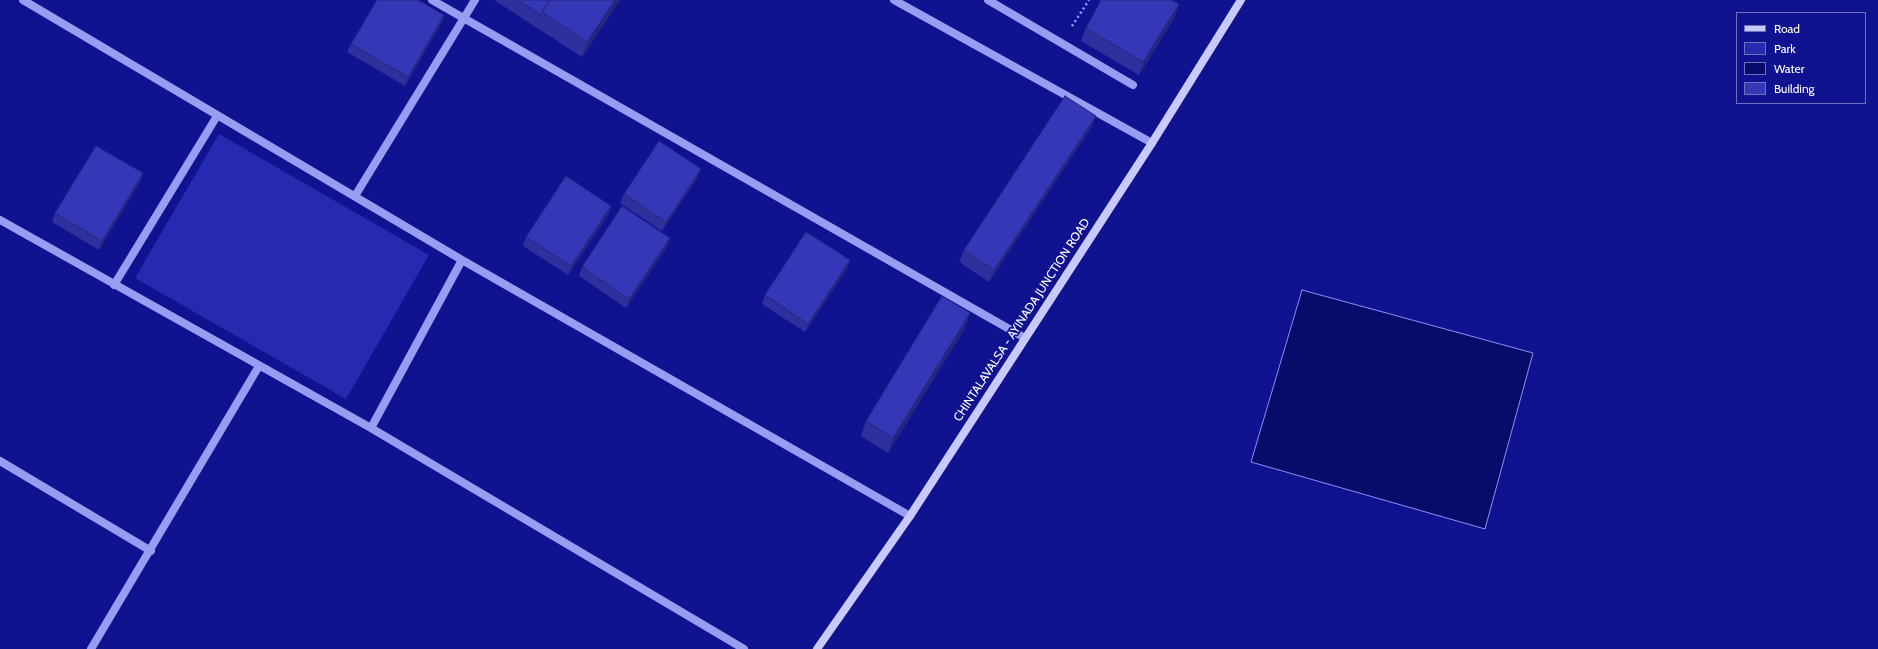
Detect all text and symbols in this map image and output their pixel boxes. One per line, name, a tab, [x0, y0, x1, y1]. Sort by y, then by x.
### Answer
legend	[1736, 12, 1866, 104]
text: Road	[1774, 21, 1800, 36]
text: Park	[1774, 41, 1796, 56]
text: Water	[1774, 61, 1804, 76]
text: Building	[1774, 81, 1815, 96]
street label: CHINTALAVALSA - AYINADA JUNCTION ROAD	[951, 216, 1093, 424]

